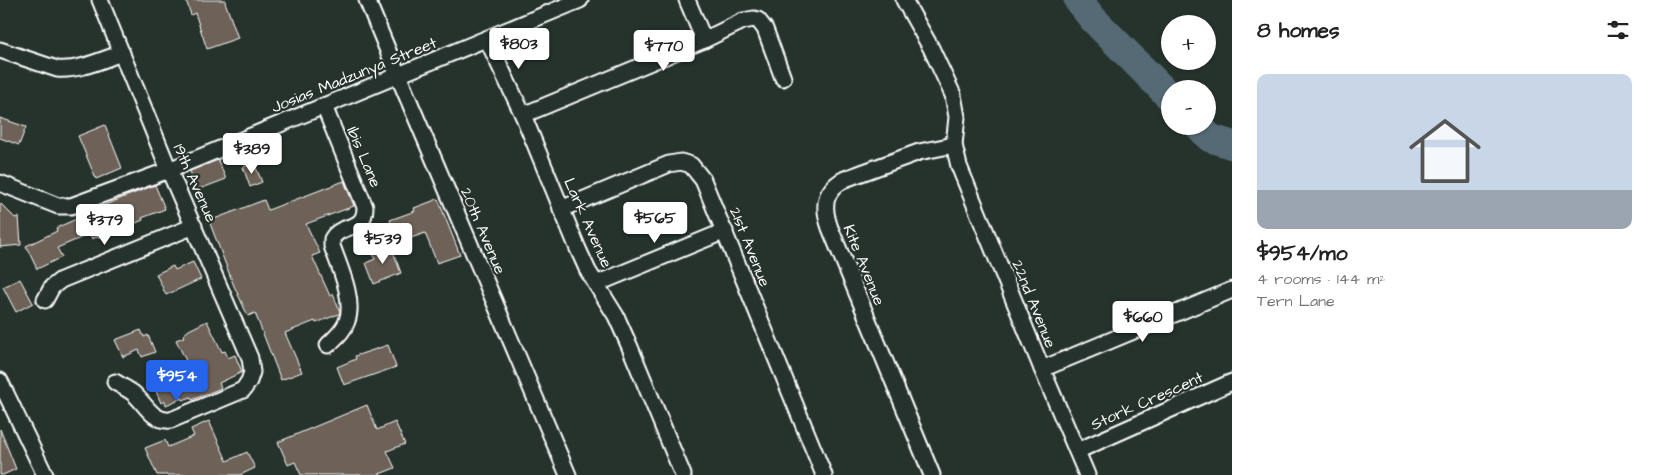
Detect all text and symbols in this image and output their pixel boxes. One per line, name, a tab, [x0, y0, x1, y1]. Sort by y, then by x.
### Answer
map controls	[1161, 15, 1216, 135]
button: +	[1161, 15, 1216, 70]
text: 8 homes	[1257, 16, 1339, 45]
icon: filters	[1604, 16, 1632, 44]
pin: $803	[489, 28, 549, 70]
pin: $770	[634, 30, 694, 72]
street label: Josias Madzunya Street	[268, 31, 441, 119]
text: $803	[500, 33, 538, 55]
text: $770	[645, 35, 683, 57]
button: −	[1161, 80, 1216, 135]
icon: home	[1400, 106, 1490, 196]
street label: Ibis Lane	[341, 123, 387, 191]
pin: $389	[222, 132, 282, 175]
text: $389	[234, 138, 270, 160]
street label: 19th Avenue	[168, 140, 222, 226]
street label: Lark Avenue	[558, 175, 618, 272]
street label: 20th Avenue	[455, 184, 511, 278]
pin: $565	[625, 202, 685, 244]
pin: $379	[75, 204, 135, 246]
street label: 21st Avenue	[724, 204, 776, 290]
text: $565	[634, 207, 676, 229]
text: $379	[87, 209, 123, 231]
street label: Kite Avenue	[838, 221, 890, 309]
pin: $539	[353, 222, 413, 265]
text: $539	[364, 228, 402, 250]
text: $954/mo	[1257, 239, 1348, 268]
street label: 22nd Avenue	[1006, 257, 1062, 352]
text: 4 rooms · 144 m²	[1257, 268, 1385, 290]
text: Tern Lane	[1257, 290, 1335, 312]
pin: $660	[1113, 300, 1173, 343]
text: $660	[1123, 306, 1163, 328]
pin: $954	[147, 360, 207, 402]
text: $954	[157, 365, 197, 387]
street label: Stork Crescent	[1087, 366, 1207, 436]

